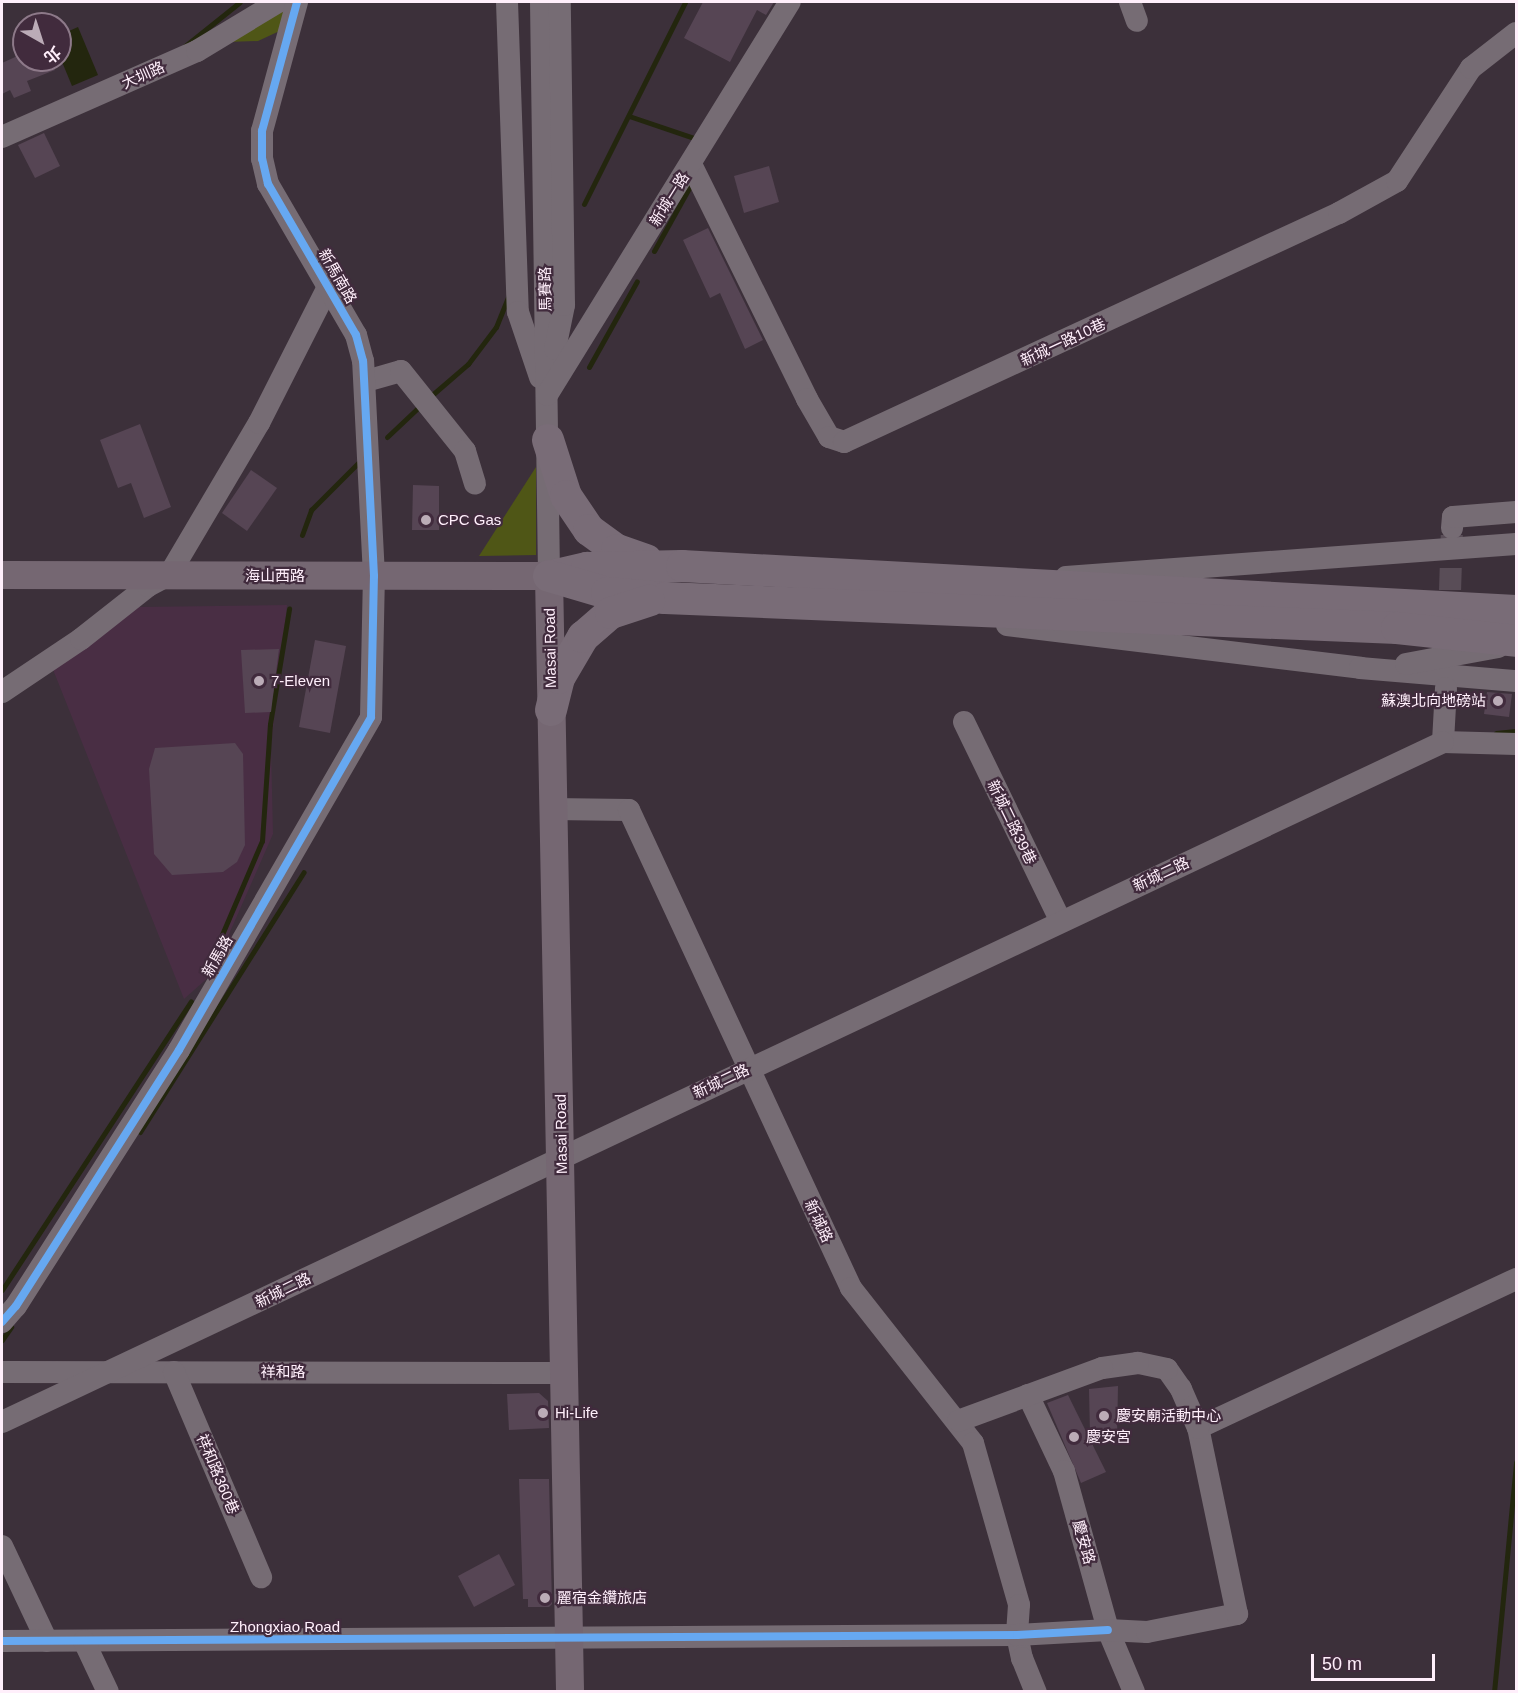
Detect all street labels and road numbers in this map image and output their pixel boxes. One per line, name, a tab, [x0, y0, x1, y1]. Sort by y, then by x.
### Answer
street label: 大圳路	[119, 58, 167, 92]
street label: 新城一路	[645, 169, 693, 229]
street label: 新馬南路	[315, 246, 361, 306]
street label: 馬賽路	[536, 266, 554, 312]
street label: 新城一路10巷	[1018, 314, 1108, 370]
street label: 海山西路	[245, 567, 305, 585]
street label: Masai Road	[540, 608, 560, 688]
street label: 新城二路39巷	[984, 777, 1040, 867]
street label: 新城二路	[1130, 853, 1192, 895]
street label: 新馬路	[198, 932, 236, 980]
street label: 新城二路	[690, 1060, 752, 1102]
street label: Masai Road	[551, 1094, 571, 1174]
street label: 新城路	[801, 1197, 837, 1245]
street label: 新城二路	[252, 1269, 314, 1311]
street label: 祥和路	[261, 1363, 305, 1381]
street label: 祥和路360巷	[193, 1431, 243, 1517]
street label: 慶安路	[1069, 1518, 1099, 1566]
street label: Zhongxiao Road	[230, 1618, 340, 1636]

